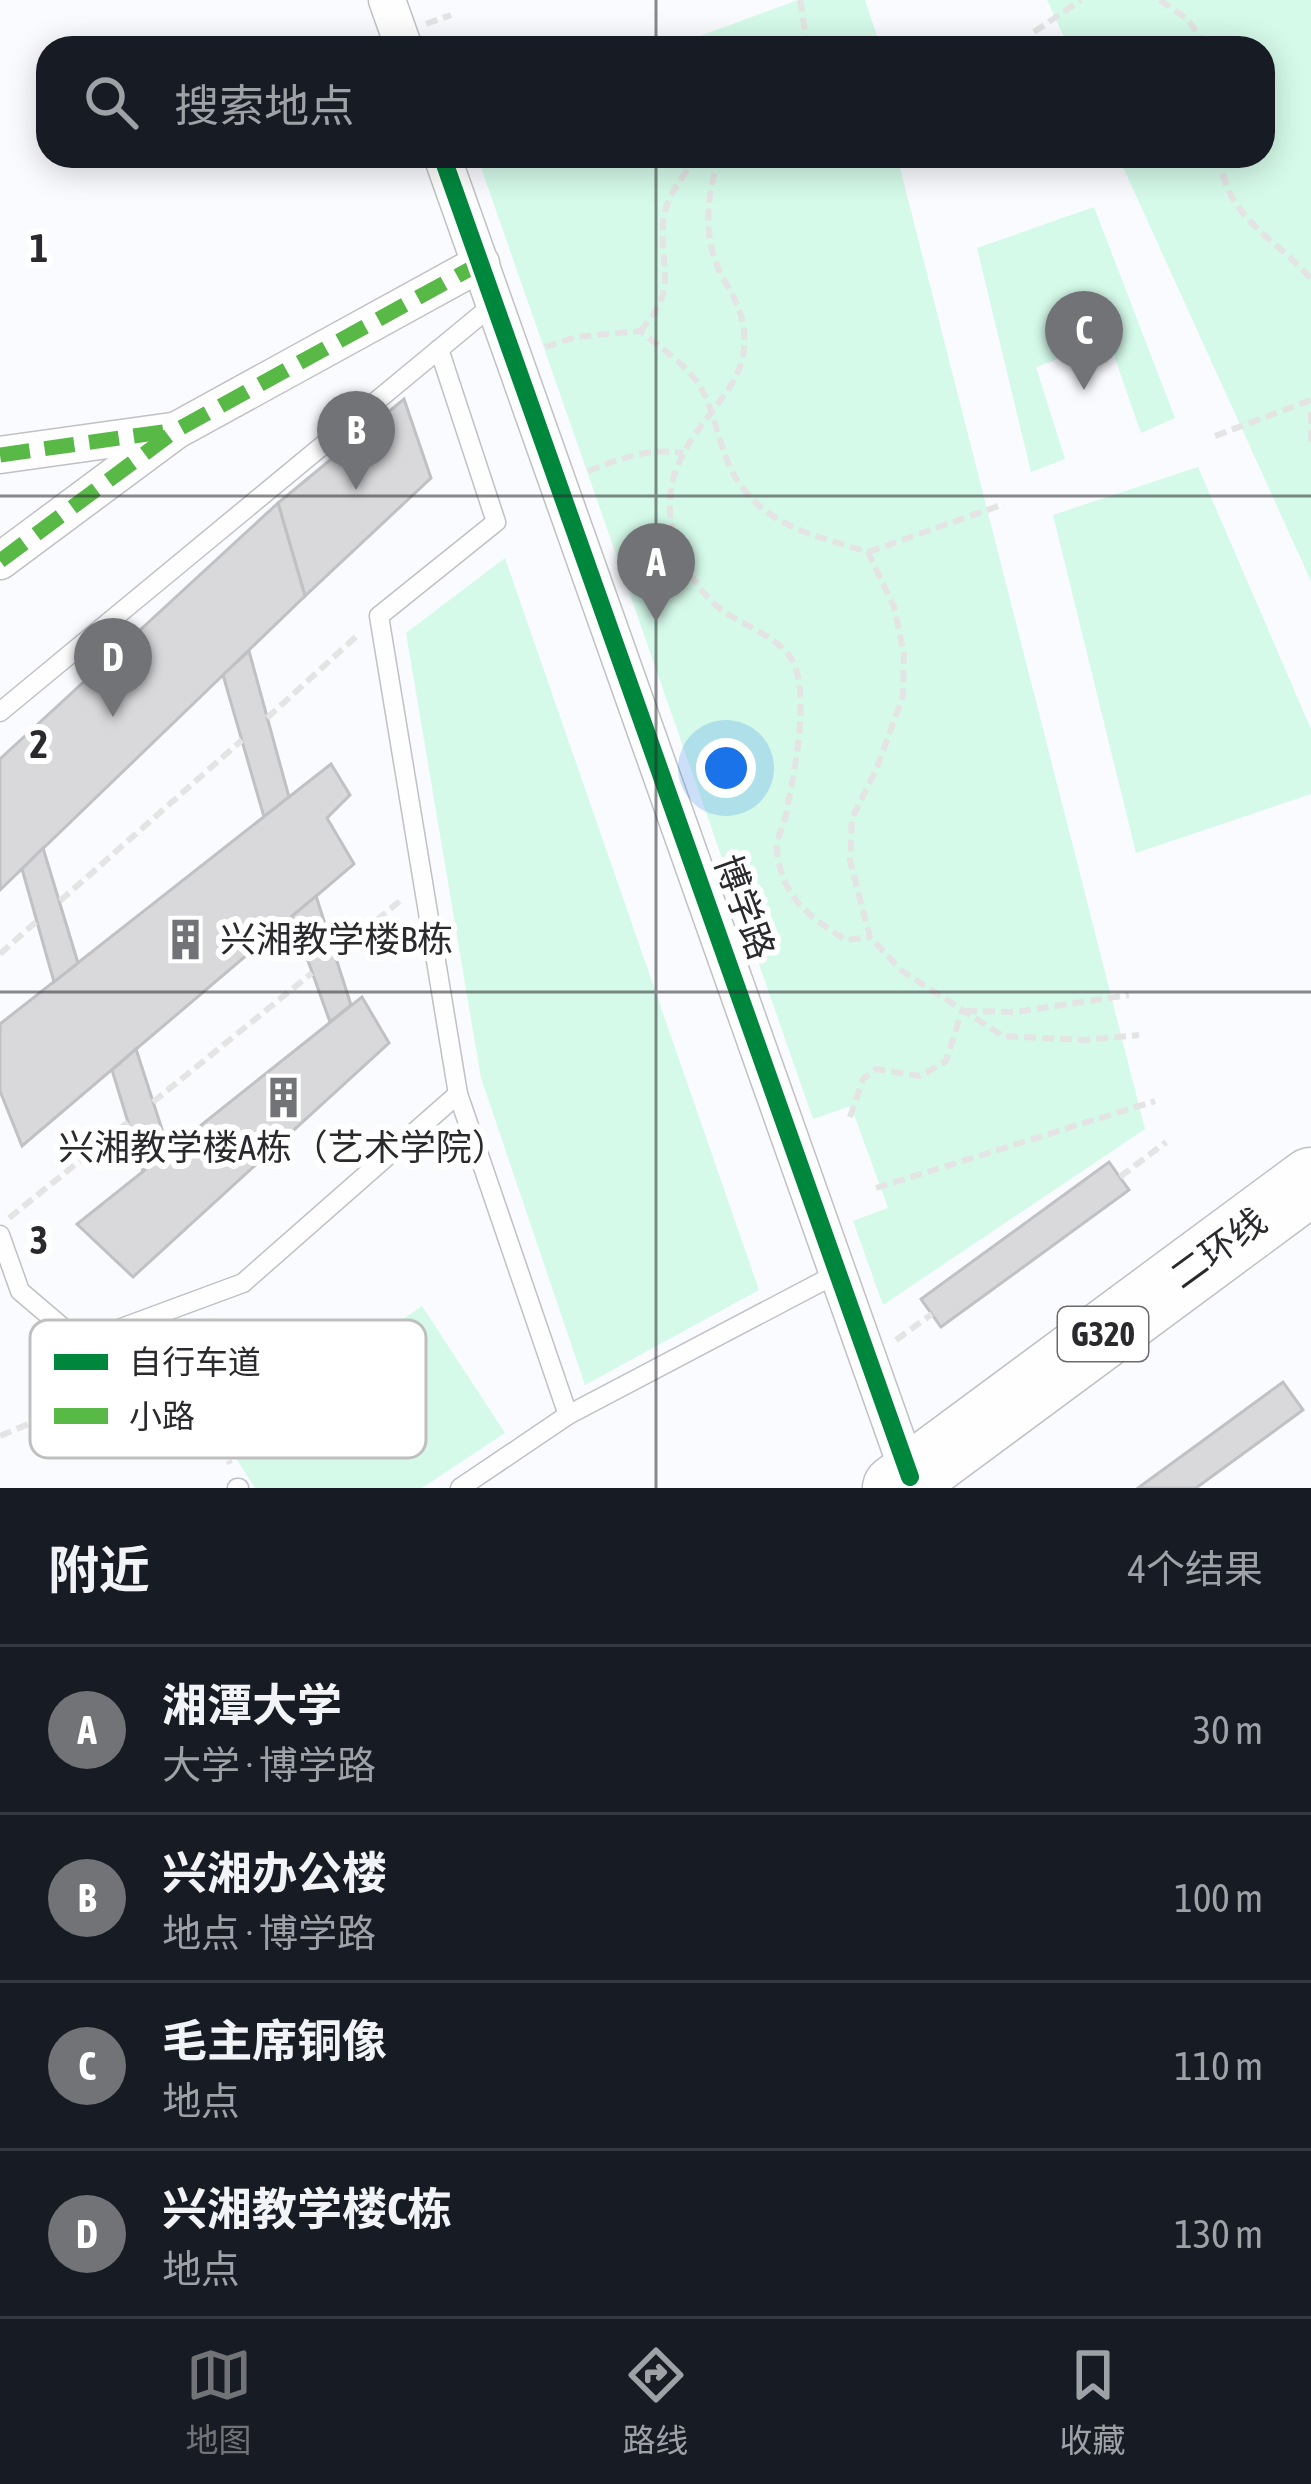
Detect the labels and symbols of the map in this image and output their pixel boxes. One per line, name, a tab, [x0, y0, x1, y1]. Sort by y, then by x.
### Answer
text: 1	[30, 226, 48, 270]
pin: C	[1045, 291, 1123, 390]
pin: B	[317, 391, 395, 490]
pin: A	[617, 523, 695, 622]
pin: D	[74, 618, 152, 717]
text: 2	[30, 722, 48, 766]
your location	[696, 738, 756, 798]
street label: 博学路	[707, 849, 783, 965]
building icon: 兴湘教学楼B栋	[163, 916, 209, 962]
place label: 兴湘教学楼B栋	[220, 918, 453, 960]
building icon: 兴湘教学楼A栋（艺术学院）	[260, 1074, 306, 1120]
place label: 兴湘教学楼A栋（艺术学院）	[58, 1126, 508, 1168]
street label: 二环线	[1162, 1199, 1274, 1297]
text: 3	[30, 1218, 48, 1262]
road number: G320	[1058, 1307, 1148, 1361]
legend	[30, 1320, 426, 1458]
text: 自行车道	[129, 1343, 261, 1381]
text: 小路	[129, 1397, 195, 1435]

